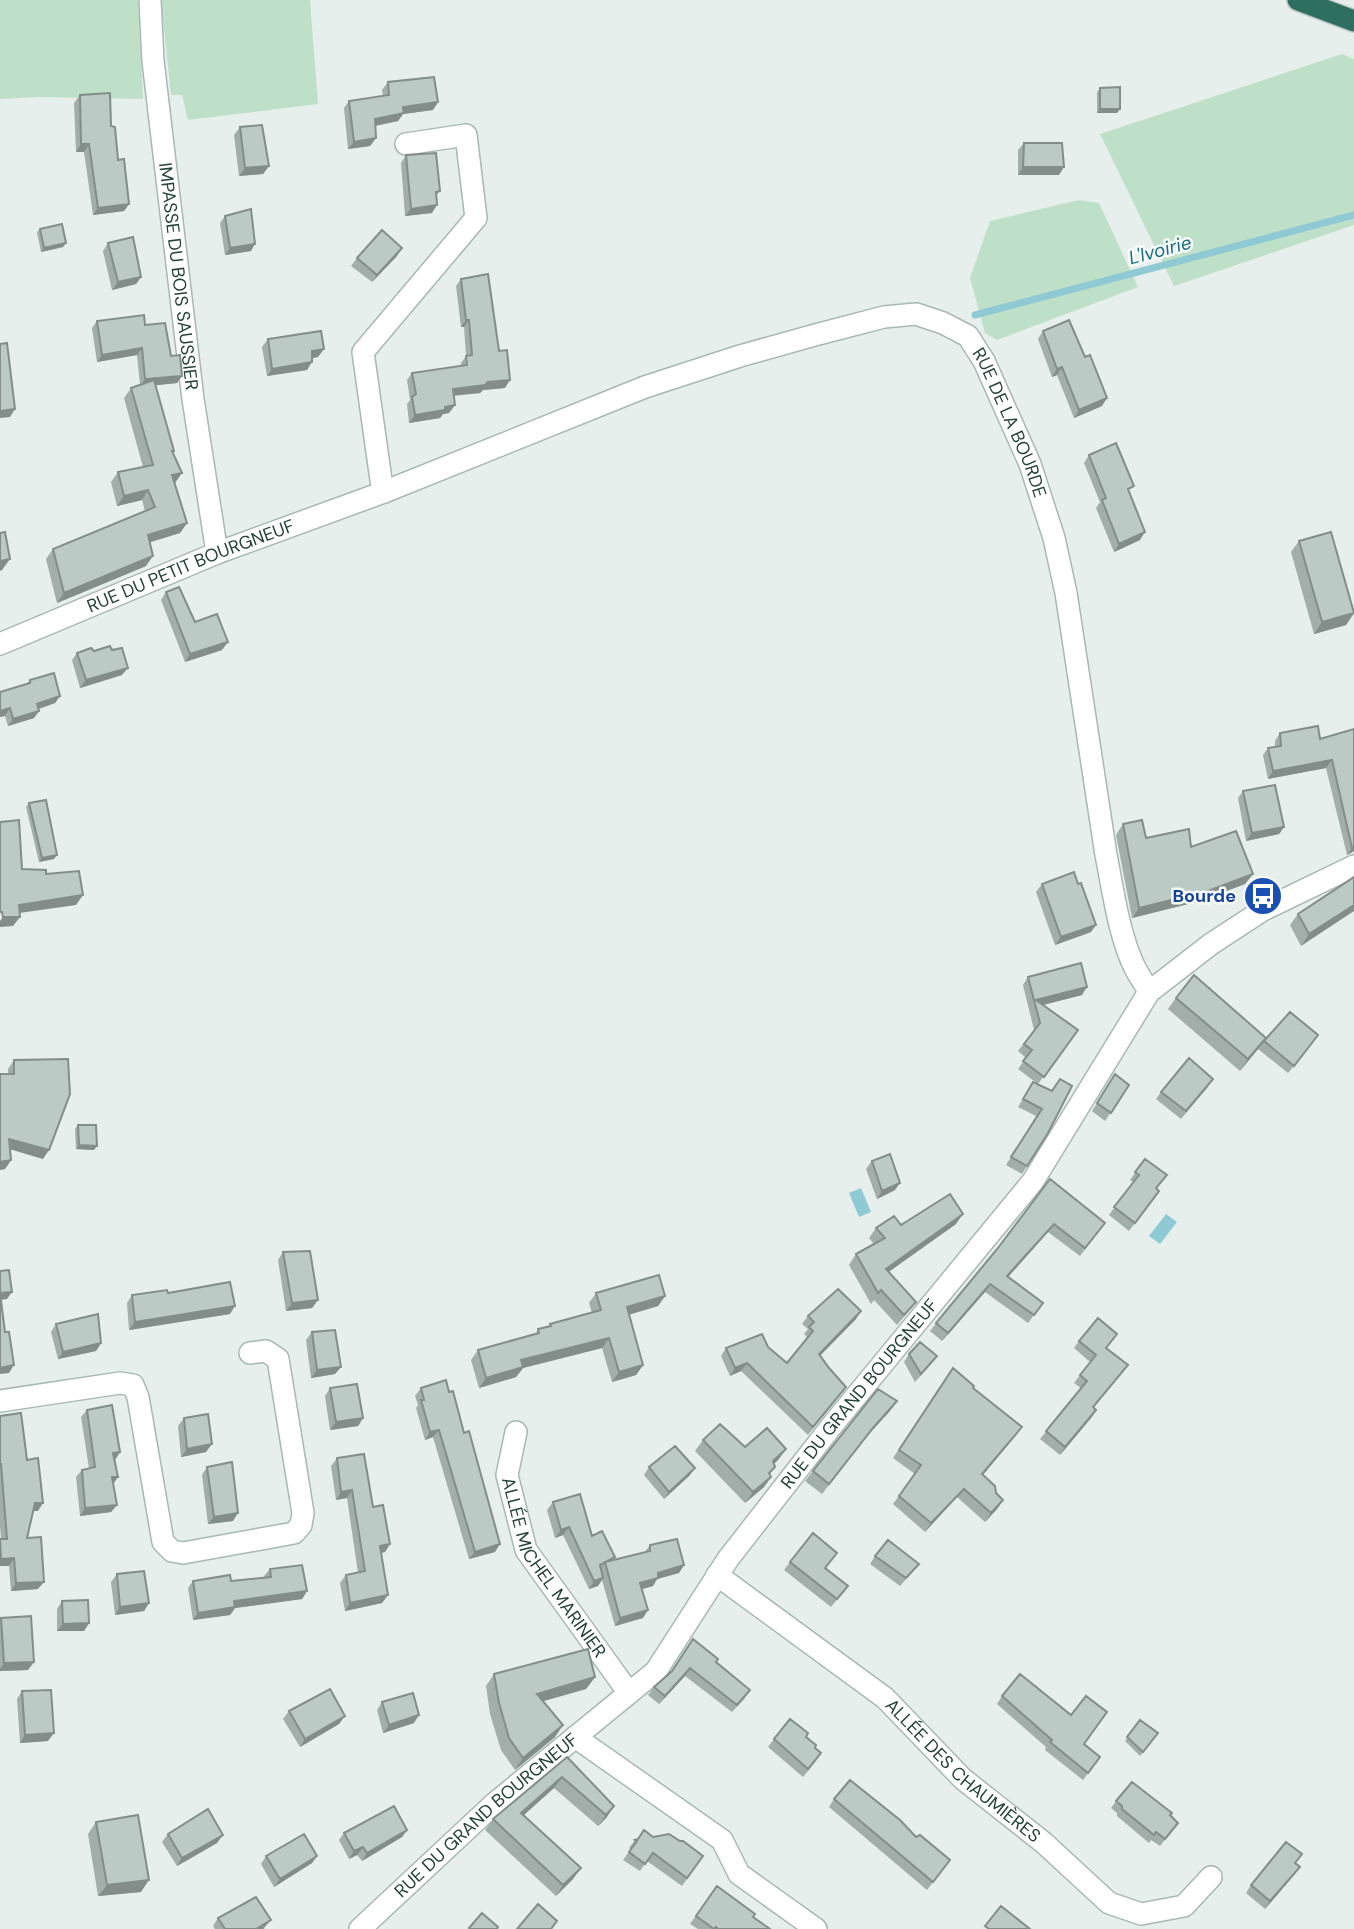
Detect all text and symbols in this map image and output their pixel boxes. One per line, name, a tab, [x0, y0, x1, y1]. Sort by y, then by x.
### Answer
street label: IMPASSE DU BOIS SAUSSIER	[153, 161, 204, 392]
water label: L'Ivoirie	[1126, 230, 1194, 270]
street label: RUE DE LA BOURDE	[967, 343, 1052, 501]
street label: RUE DU PETIT BOURGNEUF	[83, 514, 298, 618]
bus stop icon: Bourde	[1242, 875, 1284, 917]
place label: Bourde	[1173, 884, 1236, 908]
street label: RUE DU GRAND BOURGNEUF	[775, 1294, 943, 1494]
street label: ALLÉE MICHEL MARINIER	[496, 1475, 612, 1663]
street label: ALLÉE DES CHAUMIÈRES	[880, 1693, 1046, 1848]
street label: RUE DU GRAND BOURGNEUF	[389, 1728, 583, 1903]

